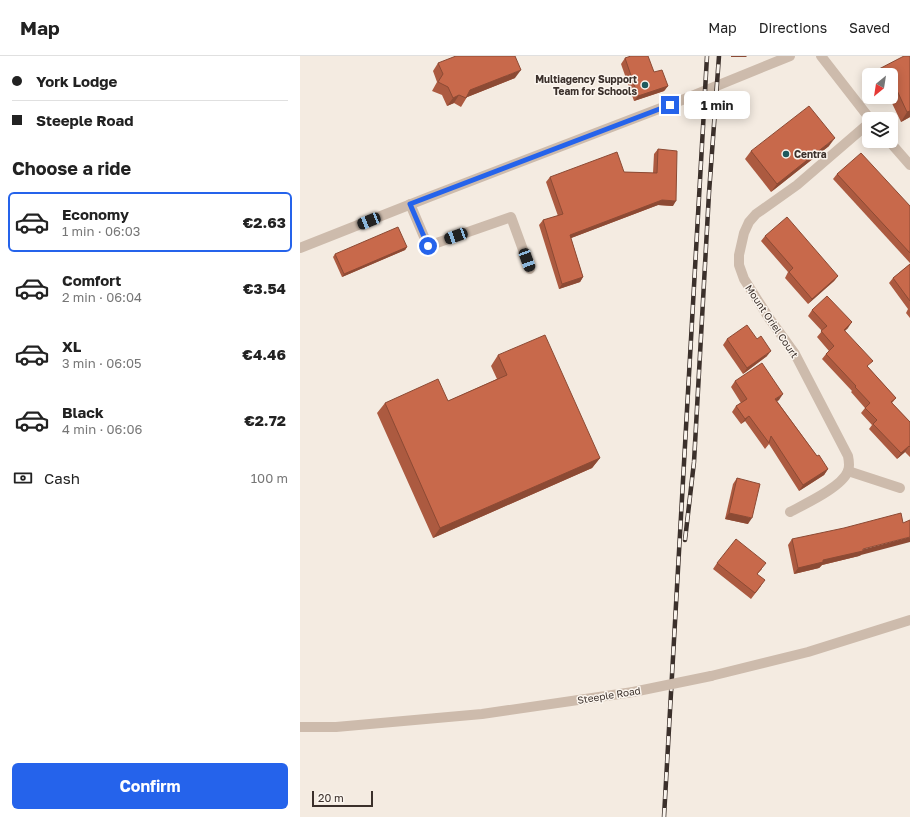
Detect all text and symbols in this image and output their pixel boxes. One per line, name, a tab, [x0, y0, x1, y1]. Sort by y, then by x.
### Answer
text: Map	[20, 16, 60, 39]
text: Map	[708, 19, 737, 36]
text: Directions	[759, 19, 827, 36]
text: Saved	[849, 19, 890, 36]
north arrow	[862, 68, 898, 104]
map controls	[862, 68, 898, 148]
text: York Lodge	[36, 72, 117, 90]
place label: Multiagency Support Team for Schools	[535, 73, 637, 97]
marker: Multiagency Support Team for Schools	[640, 80, 650, 90]
callout: 1 min	[684, 91, 750, 119]
route end	[661, 96, 679, 114]
text: 1 min	[701, 97, 733, 113]
text: Steeple Road	[36, 111, 134, 129]
button: layers	[862, 112, 898, 148]
place label: Centra	[794, 148, 827, 160]
marker: Centra	[781, 149, 791, 159]
text: Choose a ride	[12, 157, 131, 179]
icon: car	[14, 204, 50, 240]
text: Economy	[62, 205, 129, 223]
car	[356, 211, 382, 231]
text: €2.63	[243, 213, 286, 231]
text: 1 min · 06:03	[62, 223, 140, 239]
car	[443, 226, 469, 246]
route start	[419, 237, 437, 255]
car	[517, 247, 537, 273]
icon: car	[14, 270, 50, 306]
text: Comfort	[62, 271, 121, 289]
text: €3.54	[243, 279, 286, 297]
street label: Mount Oriel Court	[743, 282, 801, 360]
text: 2 min · 06:04	[62, 289, 142, 305]
icon: car	[14, 336, 50, 372]
text: XL	[62, 337, 81, 355]
text: €4.46	[242, 345, 286, 363]
text: 3 min · 06:05	[62, 355, 142, 371]
icon: car	[14, 402, 50, 438]
text: Black	[62, 403, 104, 421]
text: €2.72	[244, 411, 286, 429]
text: 4 min · 06:06	[62, 421, 142, 437]
icon: cash	[12, 467, 34, 489]
text: Cash	[44, 469, 80, 487]
text: 100 m	[251, 470, 288, 486]
street label: Steeple Road	[577, 684, 641, 706]
button: Confirm	[12, 763, 288, 809]
scale bar	[312, 789, 373, 808]
text: 20 m	[318, 791, 344, 804]

